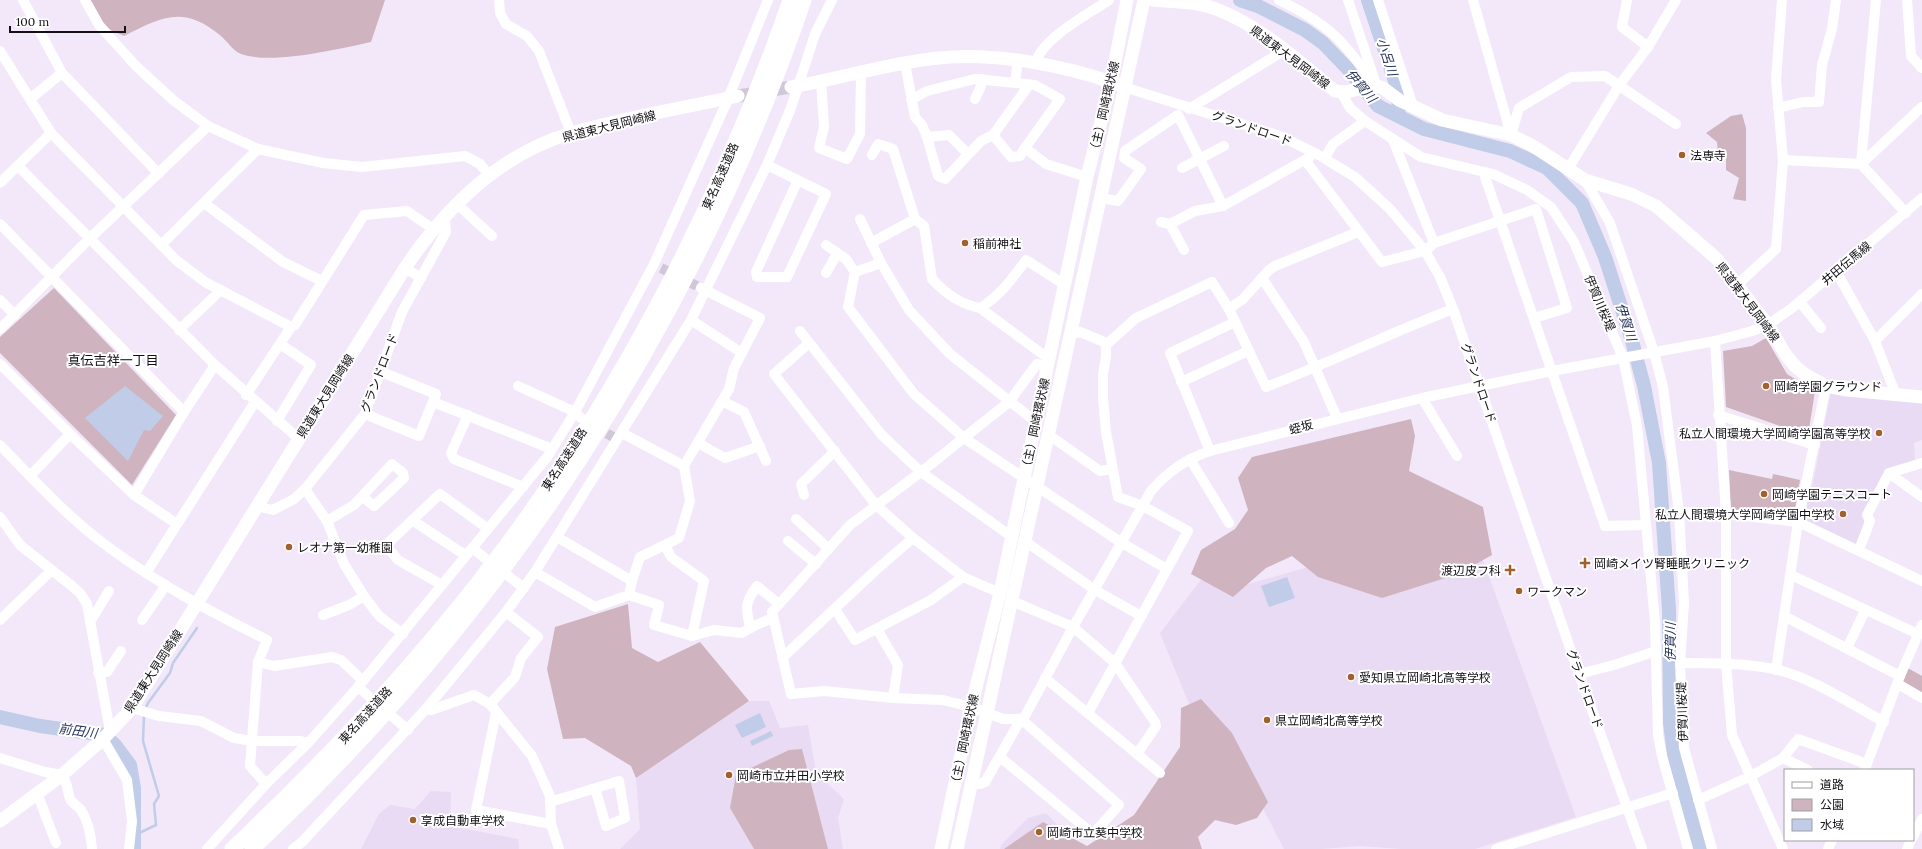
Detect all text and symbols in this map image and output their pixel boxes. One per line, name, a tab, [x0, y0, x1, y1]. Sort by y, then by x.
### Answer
scale bar	[10, 8, 125, 34]
text: 100 m	[16, 14, 49, 29]
street label: 県道東大見岡崎線	[1247, 22, 1333, 92]
water label: 小呂川	[1373, 36, 1402, 80]
street label: （主）岡崎環状線	[1086, 60, 1122, 156]
water label: 伊賀川	[1342, 66, 1382, 108]
street label: 県道東大見岡崎線	[561, 107, 657, 145]
street label: グランドロード	[1210, 107, 1294, 149]
street label: 東名高速道路	[699, 140, 741, 212]
place label: 法専寺	[1690, 148, 1726, 163]
marker: 法専寺	[1677, 150, 1687, 160]
place label: 稲前神社	[973, 236, 1021, 251]
marker: 稲前神社	[960, 238, 970, 248]
street label: 井田伝馬線	[1818, 238, 1874, 288]
street label: 県道東大見岡崎線	[1713, 259, 1783, 345]
street label: 伊賀川桜堤	[1581, 272, 1619, 334]
water label: 伊賀川	[1612, 301, 1641, 345]
street label: グランドロード	[357, 331, 401, 415]
street label: グランドロード	[1458, 341, 1500, 425]
street label: 県道東大見岡崎線	[293, 351, 357, 441]
district label: 真伝吉祥一丁目	[67, 352, 159, 369]
street label: （主）岡崎環状線	[1018, 376, 1052, 474]
place label: 岡崎学園グラウンド	[1774, 379, 1882, 394]
marker: 岡崎学園グラウンド	[1761, 381, 1771, 391]
street label: 蛭坂	[1287, 417, 1315, 437]
street label: 東名高速道路	[538, 425, 590, 493]
place label: 私立人間環境大学岡崎学園高等学校	[1679, 426, 1871, 441]
marker: 私立人間環境大学岡崎学園高等学校	[1874, 428, 1884, 438]
place label: 岡崎学園テニスコート	[1772, 487, 1892, 502]
marker: 岡崎学園テニスコート	[1759, 489, 1769, 499]
place label: 私立人間環境大学岡崎学園中学校	[1655, 507, 1835, 522]
marker: 私立人間環境大学岡崎学園中学校	[1838, 509, 1848, 519]
place label: レオナ第一幼稚園	[297, 540, 393, 555]
marker: レオナ第一幼稚園	[284, 542, 294, 552]
place label: 岡崎メイツ腎睡眠クリニック	[1594, 556, 1750, 571]
marker: 岡崎メイツ腎睡眠クリニック	[1579, 557, 1591, 569]
place label: 渡辺皮フ科	[1441, 563, 1501, 578]
marker: 渡辺皮フ科	[1504, 564, 1516, 576]
place label: ワークマン	[1527, 584, 1587, 599]
marker: ワークマン	[1514, 586, 1524, 596]
water label: 伊賀川	[1662, 621, 1679, 662]
street label: 県道東大見岡崎線	[121, 627, 185, 715]
street label: グランドロード	[1564, 647, 1606, 731]
place label: 愛知県立岡崎北高等学校	[1359, 670, 1491, 685]
marker: 愛知県立岡崎北高等学校	[1346, 672, 1356, 682]
street label: 伊賀川桜堤	[1673, 682, 1691, 742]
street label: 東名高速道路	[335, 683, 395, 747]
street label: （主）岡崎環状線	[947, 692, 981, 790]
place label: 県立岡崎北高等学校	[1275, 713, 1383, 728]
marker: 県立岡崎北高等学校	[1262, 715, 1272, 725]
water label: 前田川	[57, 720, 100, 742]
place label: 岡崎市立井田小学校	[737, 768, 845, 783]
legend	[1784, 769, 1914, 841]
marker: 岡崎市立井田小学校	[724, 770, 734, 780]
text: 道路	[1820, 777, 1844, 792]
text: 公園	[1820, 797, 1844, 812]
place label: 享成自動車学校	[421, 813, 505, 828]
marker: 享成自動車学校	[408, 815, 418, 825]
text: 水域	[1820, 817, 1844, 832]
place label: 岡崎市立葵中学校	[1047, 825, 1143, 840]
marker: 岡崎市立葵中学校	[1034, 827, 1044, 837]

